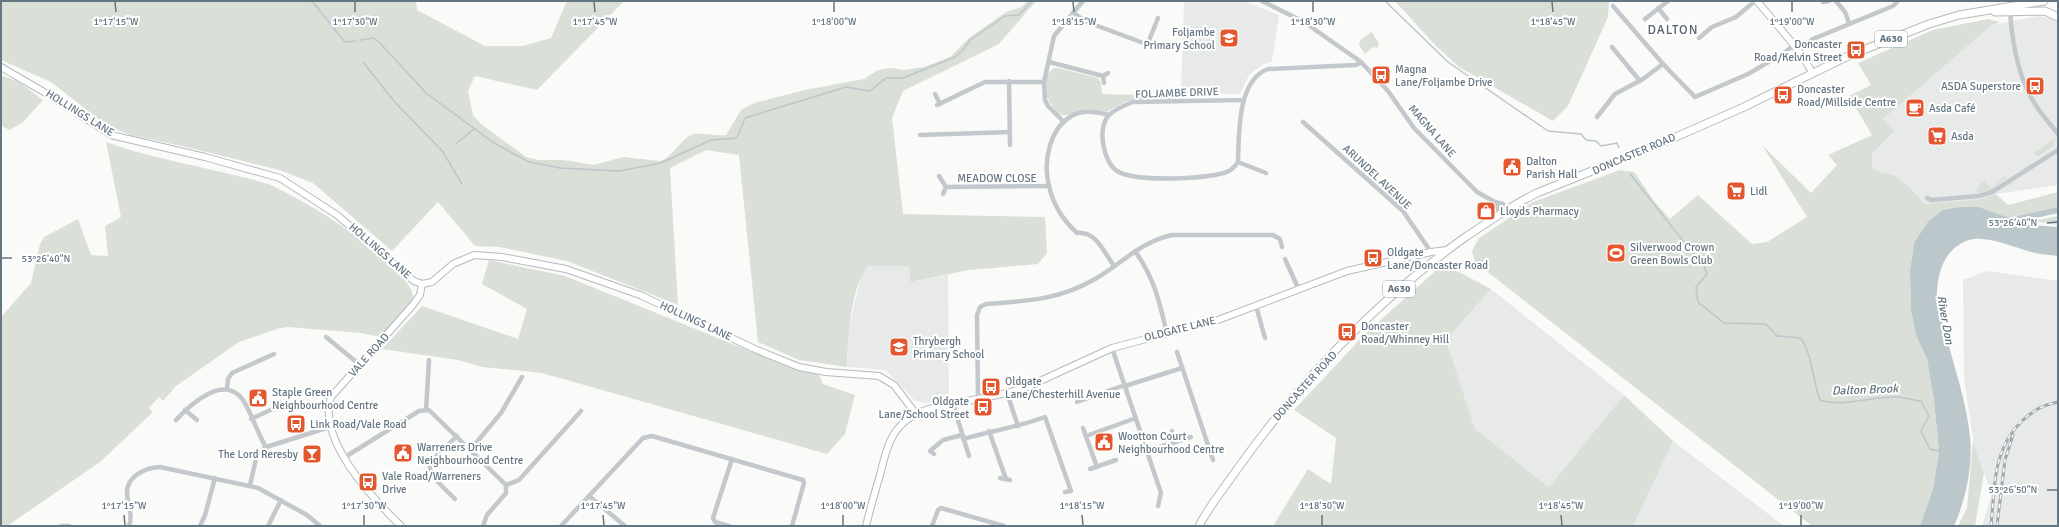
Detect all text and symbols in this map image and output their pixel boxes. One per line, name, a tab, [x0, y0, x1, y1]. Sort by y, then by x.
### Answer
text: 1°17'15"W	[93, 16, 139, 28]
text: 1°17'30"W	[332, 16, 378, 28]
text: 1°17'45"W	[572, 16, 618, 28]
text: 1°18'00"W	[811, 16, 857, 28]
text: 1°18'15"W	[1051, 16, 1097, 28]
text: 1°18'30"W	[1290, 16, 1336, 28]
text: 1°18'45"W	[1530, 16, 1576, 28]
text: 1°19'00"W	[1769, 16, 1815, 28]
district label: DALTON	[1648, 22, 1698, 38]
place label: Foljambe Primary School	[1144, 26, 1215, 52]
school or university icon: Foljambe Primary School	[1218, 27, 1240, 49]
road number: A630	[1875, 31, 1907, 47]
place label: Doncaster Road/Kelvin Street	[1754, 38, 1842, 64]
bus stop icon: Doncaster Road/Kelvin Street	[1845, 39, 1867, 61]
place label: Magna Lane/Foljambe Drive	[1395, 63, 1492, 89]
bus stop icon: Magna Lane/Foljambe Drive	[1370, 64, 1392, 86]
bus stop icon: ASDA Superstore	[2024, 75, 2046, 97]
place label: ASDA Superstore	[1941, 80, 2021, 93]
place label: Doncaster Road/Millside Centre	[1797, 83, 1896, 109]
bus stop icon: Doncaster Road/Millside Centre	[1772, 84, 1794, 106]
street label: FOLJAMBE DRIVE	[1135, 85, 1219, 101]
street label: HOLLINGS LANE	[43, 87, 117, 139]
cafe icon: Asda Café	[1904, 97, 1926, 119]
street label: MAGNA LANE	[1406, 102, 1458, 160]
place label: Asda Café	[1929, 102, 1976, 115]
supermarket icon: Asda	[1926, 125, 1948, 147]
place label: Asda	[1951, 130, 1974, 143]
street label: DONCASTER ROAD	[1590, 131, 1678, 177]
street label: ARUNDEL AVENUE	[1340, 142, 1414, 212]
place label: Dalton Parish Hall	[1526, 155, 1577, 181]
public building icon: Dalton Parish Hall	[1501, 156, 1523, 178]
street label: MEADOW CLOSE	[957, 172, 1037, 185]
supermarket icon: Lidl	[1725, 180, 1747, 202]
place label: Lidl	[1750, 185, 1768, 198]
shop icon: Lloyds Pharmacy	[1475, 200, 1497, 222]
place label: Lloyds Pharmacy	[1500, 205, 1580, 218]
text: 53°26'40"N	[1989, 217, 2037, 229]
street label: HOLLINGS LANE	[346, 220, 414, 282]
place label: Silverwood Crown Green Bowls Club	[1630, 241, 1714, 267]
sports icon: Silverwood Crown Green Bowls Club	[1605, 242, 1627, 264]
place label: Oldgate Lane/Doncaster Road	[1387, 246, 1488, 272]
bus stop icon: Oldgate Lane/Doncaster Road	[1362, 247, 1384, 269]
text: 53°26'40"N	[22, 253, 70, 265]
road number: A630	[1383, 281, 1415, 297]
water label: River Don	[1933, 294, 1957, 346]
street label: HOLLINGS LANE	[658, 299, 734, 343]
street label: OLDGATE LANE	[1143, 314, 1217, 344]
place label: Doncaster Road/Whinney Hill	[1361, 320, 1449, 346]
bus stop icon: Doncaster Road/Whinney Hill	[1336, 321, 1358, 343]
street label: VALE ROAD	[346, 331, 392, 379]
place label: Thrybergh Primary School	[913, 335, 984, 361]
school or university icon: Thrybergh Primary School	[888, 336, 910, 358]
street label: DONCASTER ROAD	[1270, 349, 1340, 423]
place label: Oldgate Lane/Chesterhill Avenue	[1005, 375, 1120, 401]
bus stop icon: Oldgate Lane/Chesterhill Avenue	[980, 376, 1002, 398]
water label: Dalton Brook	[1832, 381, 1899, 399]
place label: Staple Green Neighbourhood Centre	[272, 386, 378, 412]
public building icon: Staple Green Neighbourhood Centre	[247, 387, 269, 409]
place label: Oldgate Lane/School Street	[879, 395, 969, 421]
bus stop icon: Oldgate Lane/School Street	[972, 396, 994, 418]
bus stop icon: Link Road/Vale Road	[285, 413, 307, 435]
place label: Link Road/Vale Road	[310, 418, 407, 431]
place label: Wootton Court Neighbourhood Centre	[1118, 430, 1224, 456]
public building icon: Wootton Court Neighbourhood Centre	[1093, 431, 1115, 453]
place label: Warreners Drive Neighbourhood Centre	[417, 441, 523, 467]
public building icon: Warreners Drive Neighbourhood Centre	[392, 442, 414, 464]
bar icon: The Lord Reresby	[301, 443, 323, 465]
place label: The Lord Reresby	[218, 448, 299, 461]
place label: Vale Road/Warreners Drive	[382, 470, 481, 496]
bus stop icon: Vale Road/Warreners Drive	[357, 471, 379, 493]
text: 53°26'50"N	[1989, 484, 2037, 496]
text: 1°17'15"W	[101, 500, 147, 512]
text: 1°17'30"W	[341, 500, 387, 512]
text: 1°17'45"W	[580, 500, 626, 512]
text: 1°18'00"W	[820, 500, 866, 512]
text: 1°18'15"W	[1059, 500, 1105, 512]
text: 1°18'30"W	[1299, 500, 1345, 512]
text: 1°18'45"W	[1538, 500, 1584, 512]
text: 1°19'00"W	[1778, 500, 1824, 512]

